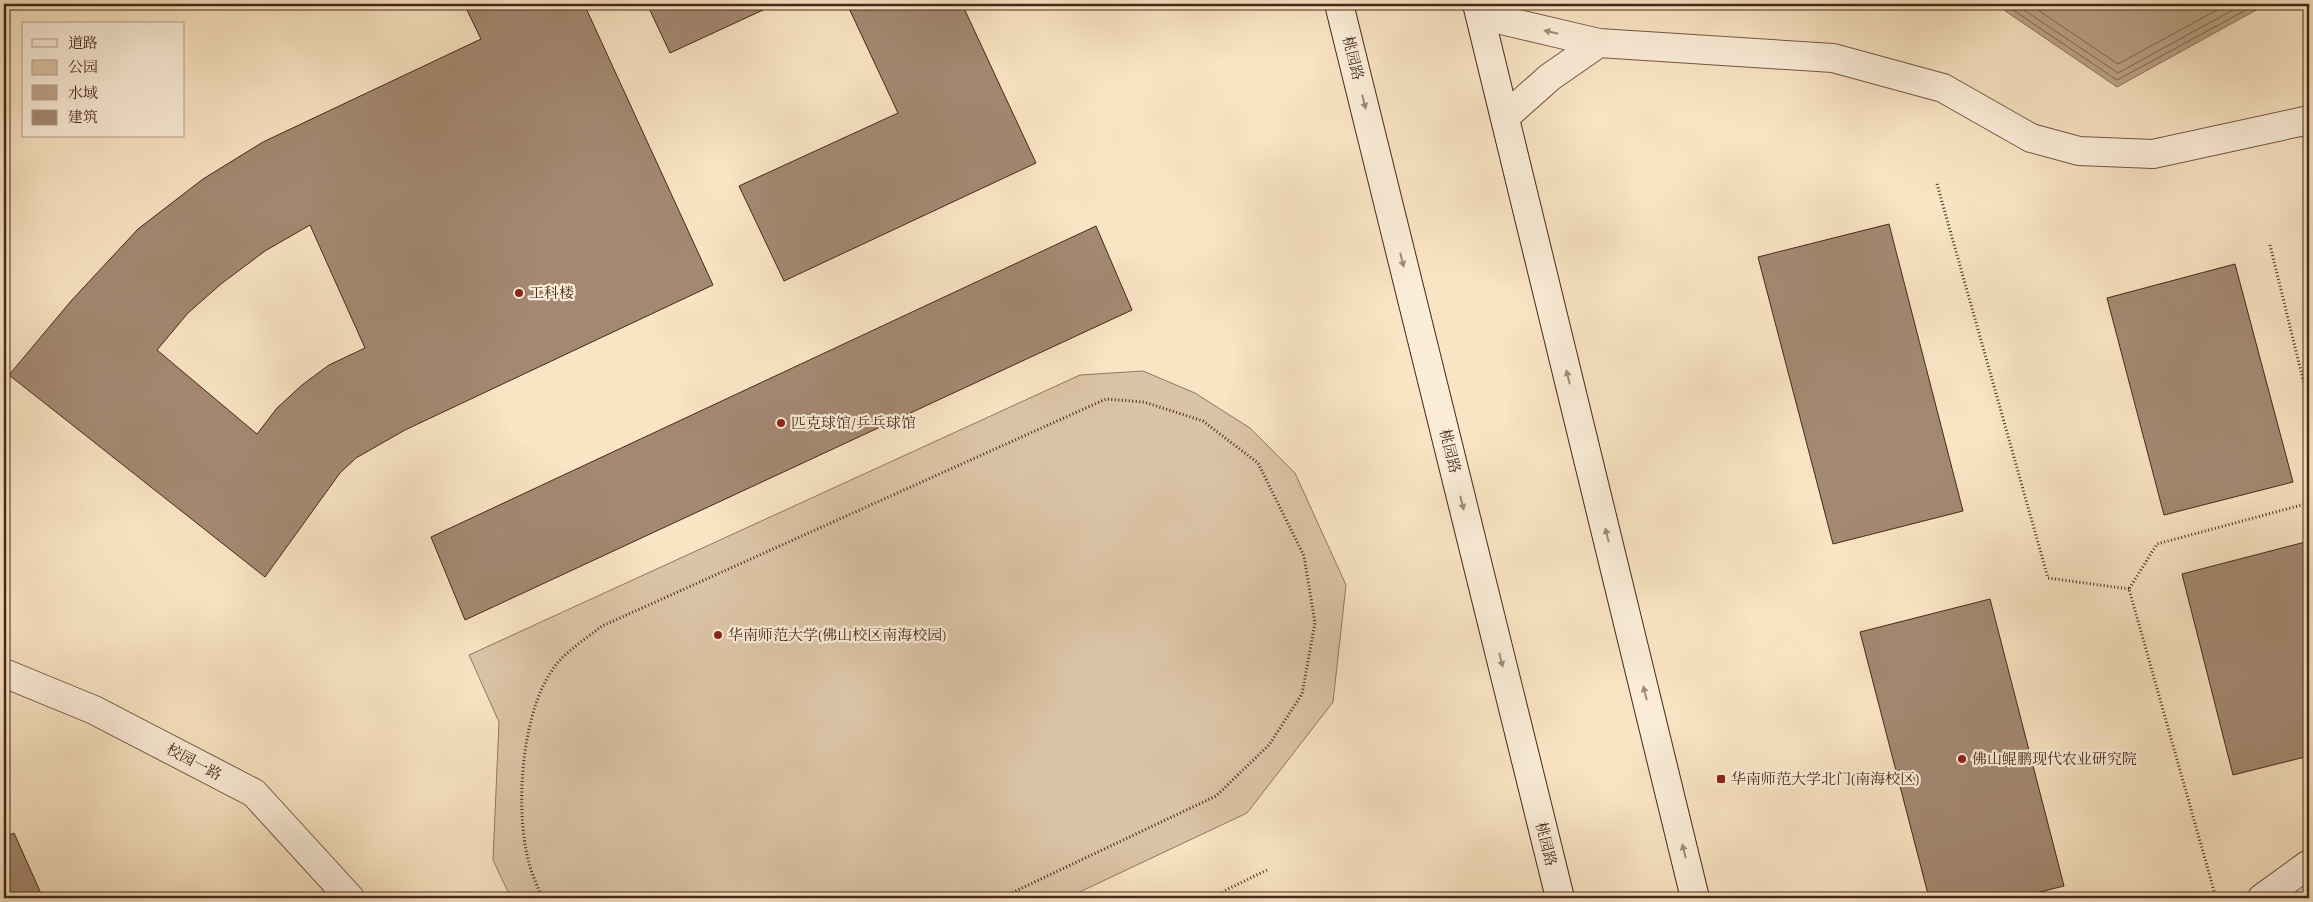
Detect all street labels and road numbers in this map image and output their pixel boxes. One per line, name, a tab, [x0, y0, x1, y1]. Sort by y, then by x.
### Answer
street label: 桃园路	[1338, 34, 1368, 82]
street label: 桃园路	[1435, 427, 1465, 475]
street label: 校园一路	[163, 739, 225, 785]
street label: 桃园路	[1531, 820, 1561, 868]

